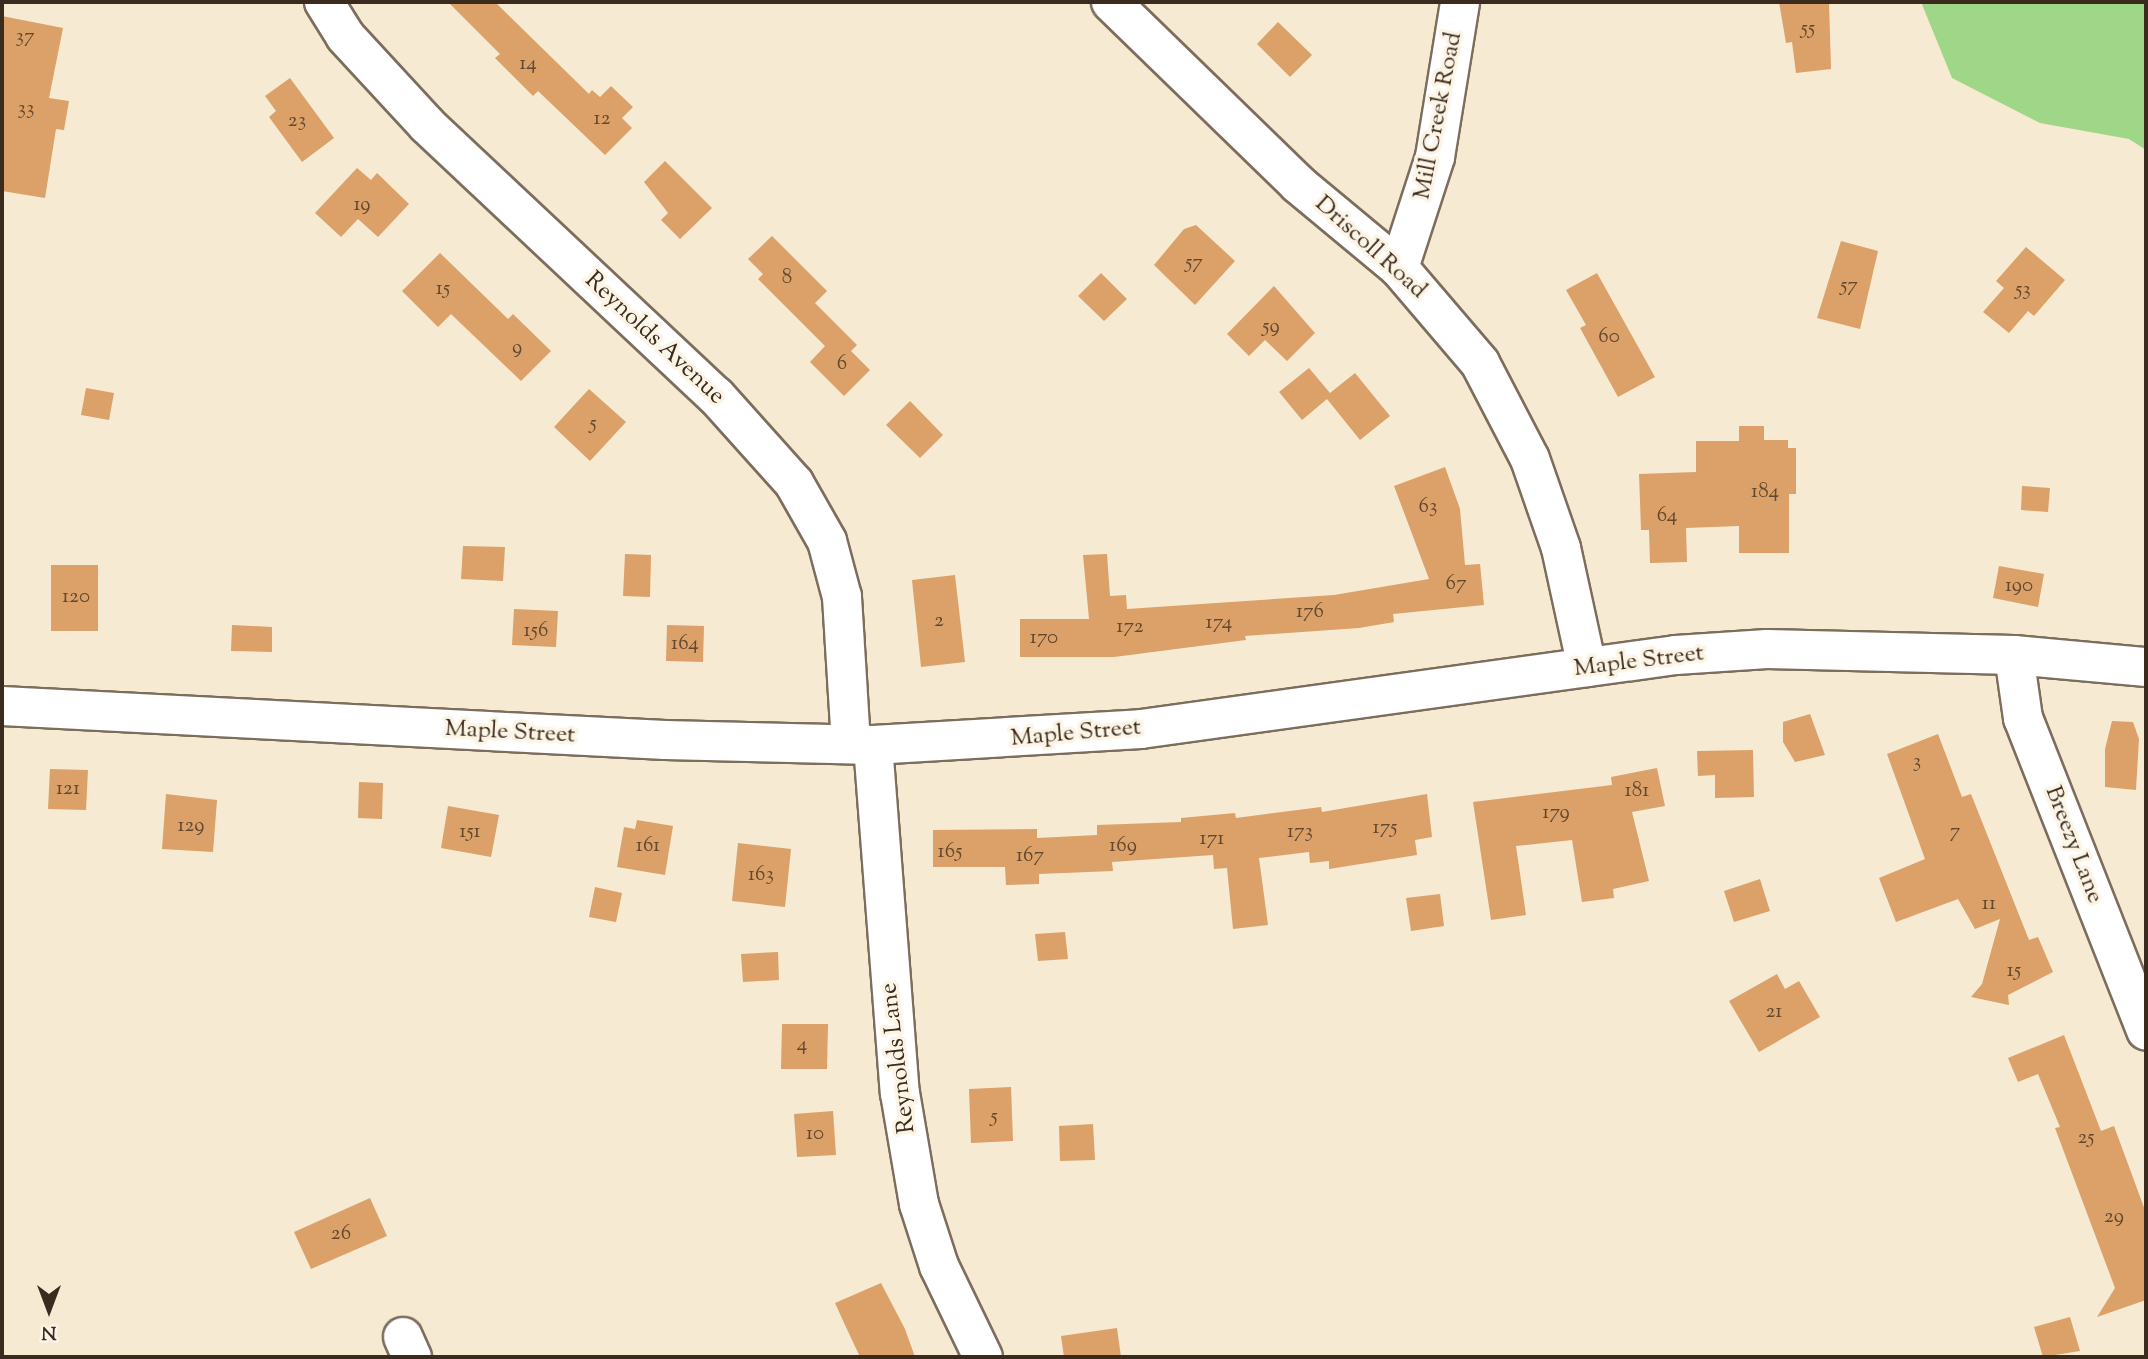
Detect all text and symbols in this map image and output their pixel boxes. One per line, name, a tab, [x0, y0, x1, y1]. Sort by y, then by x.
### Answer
house number: 55	[1801, 16, 1815, 42]
house number: 37	[15, 24, 35, 50]
street label: Mill Creek Road	[1409, 30, 1469, 202]
house number: 14	[519, 51, 537, 77]
house number: 33	[18, 96, 34, 122]
house number: 12	[594, 106, 610, 132]
house number: 23	[288, 108, 306, 134]
street label: Driscoll Road	[1308, 190, 1432, 306]
house number: 19	[353, 192, 371, 218]
house number: 57	[1185, 250, 1203, 276]
house number: 8	[782, 265, 792, 291]
street label: Reynolds Avenue	[578, 267, 730, 411]
house number: 57	[1840, 273, 1858, 299]
house number: 15	[436, 276, 450, 302]
house number: 53	[2015, 277, 2031, 303]
house number: 59	[1262, 314, 1280, 340]
house number: 60	[1598, 324, 1620, 350]
house number: 9	[512, 335, 522, 361]
house number: 6	[837, 351, 847, 377]
house number: 5	[589, 411, 597, 437]
house number: 184	[1751, 479, 1779, 505]
house number: 63	[1419, 494, 1437, 520]
house number: 64	[1657, 503, 1677, 529]
house number: 67	[1446, 571, 1466, 597]
house number: 190	[2005, 573, 2033, 599]
house number: 120	[62, 584, 90, 610]
house number: 176	[1296, 599, 1324, 625]
house number: 2	[934, 608, 944, 634]
house number: 174	[1206, 610, 1232, 636]
house number: 172	[1116, 614, 1144, 640]
house number: 156	[524, 618, 548, 644]
house number: 170	[1030, 625, 1058, 651]
house number: 164	[671, 631, 699, 657]
street label: Maple Street	[1572, 640, 1706, 684]
street label: Maple Street	[1010, 714, 1142, 754]
street label: Maple Street	[444, 715, 576, 751]
house number: 3	[1913, 749, 1921, 775]
house number: 121	[56, 776, 80, 802]
house number: 181	[1625, 778, 1649, 804]
street label: Breezy Lane	[2037, 782, 2109, 908]
house number: 179	[1542, 800, 1570, 826]
house number: 129	[177, 813, 205, 839]
house number: 175	[1373, 815, 1397, 841]
house number: 151	[459, 819, 481, 845]
house number: 173	[1287, 819, 1313, 845]
house number: 7	[1950, 819, 1960, 845]
house number: 171	[1200, 826, 1224, 852]
house number: 161	[636, 833, 660, 859]
house number: 169	[1109, 833, 1137, 859]
house number: 165	[938, 839, 962, 865]
house number: 167	[1016, 843, 1044, 869]
house number: 163	[748, 862, 774, 888]
house number: 11	[1982, 891, 1996, 917]
house number: 15	[2007, 958, 2021, 984]
street label: Reynolds Lane	[875, 981, 923, 1135]
house number: 21	[1766, 999, 1782, 1025]
house number: 4	[797, 1032, 807, 1058]
house number: 5	[990, 1104, 998, 1130]
house number: 10	[806, 1121, 824, 1147]
house number: 25	[2077, 1125, 2095, 1151]
house number: 29	[2104, 1204, 2124, 1230]
house number: 26	[331, 1221, 351, 1247]
north arrow	[14, 1275, 84, 1345]
text: N	[41, 1318, 57, 1345]

